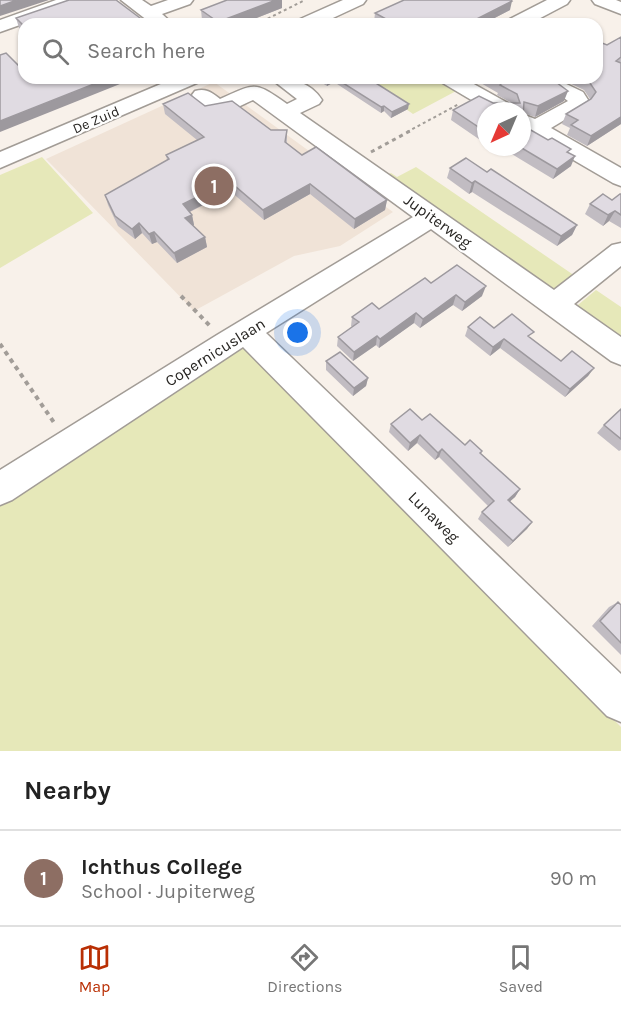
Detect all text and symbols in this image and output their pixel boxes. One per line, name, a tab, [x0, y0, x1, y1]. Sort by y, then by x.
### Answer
search box	[18, 18, 603, 84]
icon: search	[39, 35, 72, 68]
text: Search here	[87, 38, 205, 64]
north arrow	[477, 102, 531, 156]
street label: De Zuid	[70, 103, 122, 137]
pin: 1	[194, 164, 234, 208]
street label: Jupiterweg	[400, 190, 476, 252]
street label: Copernicuslaan	[161, 314, 269, 390]
your location	[283, 318, 312, 347]
street label: Lunaweg	[404, 487, 464, 547]
text: Nearby	[24, 775, 111, 806]
text: Ichthus College	[81, 854, 242, 880]
text: 1	[40, 867, 47, 890]
text: 90 m	[550, 867, 597, 890]
text: School · Jupiterweg	[81, 880, 255, 903]
tab: Map	[78, 941, 111, 996]
tab: Directions	[267, 941, 342, 996]
tab: Saved	[499, 941, 543, 996]

